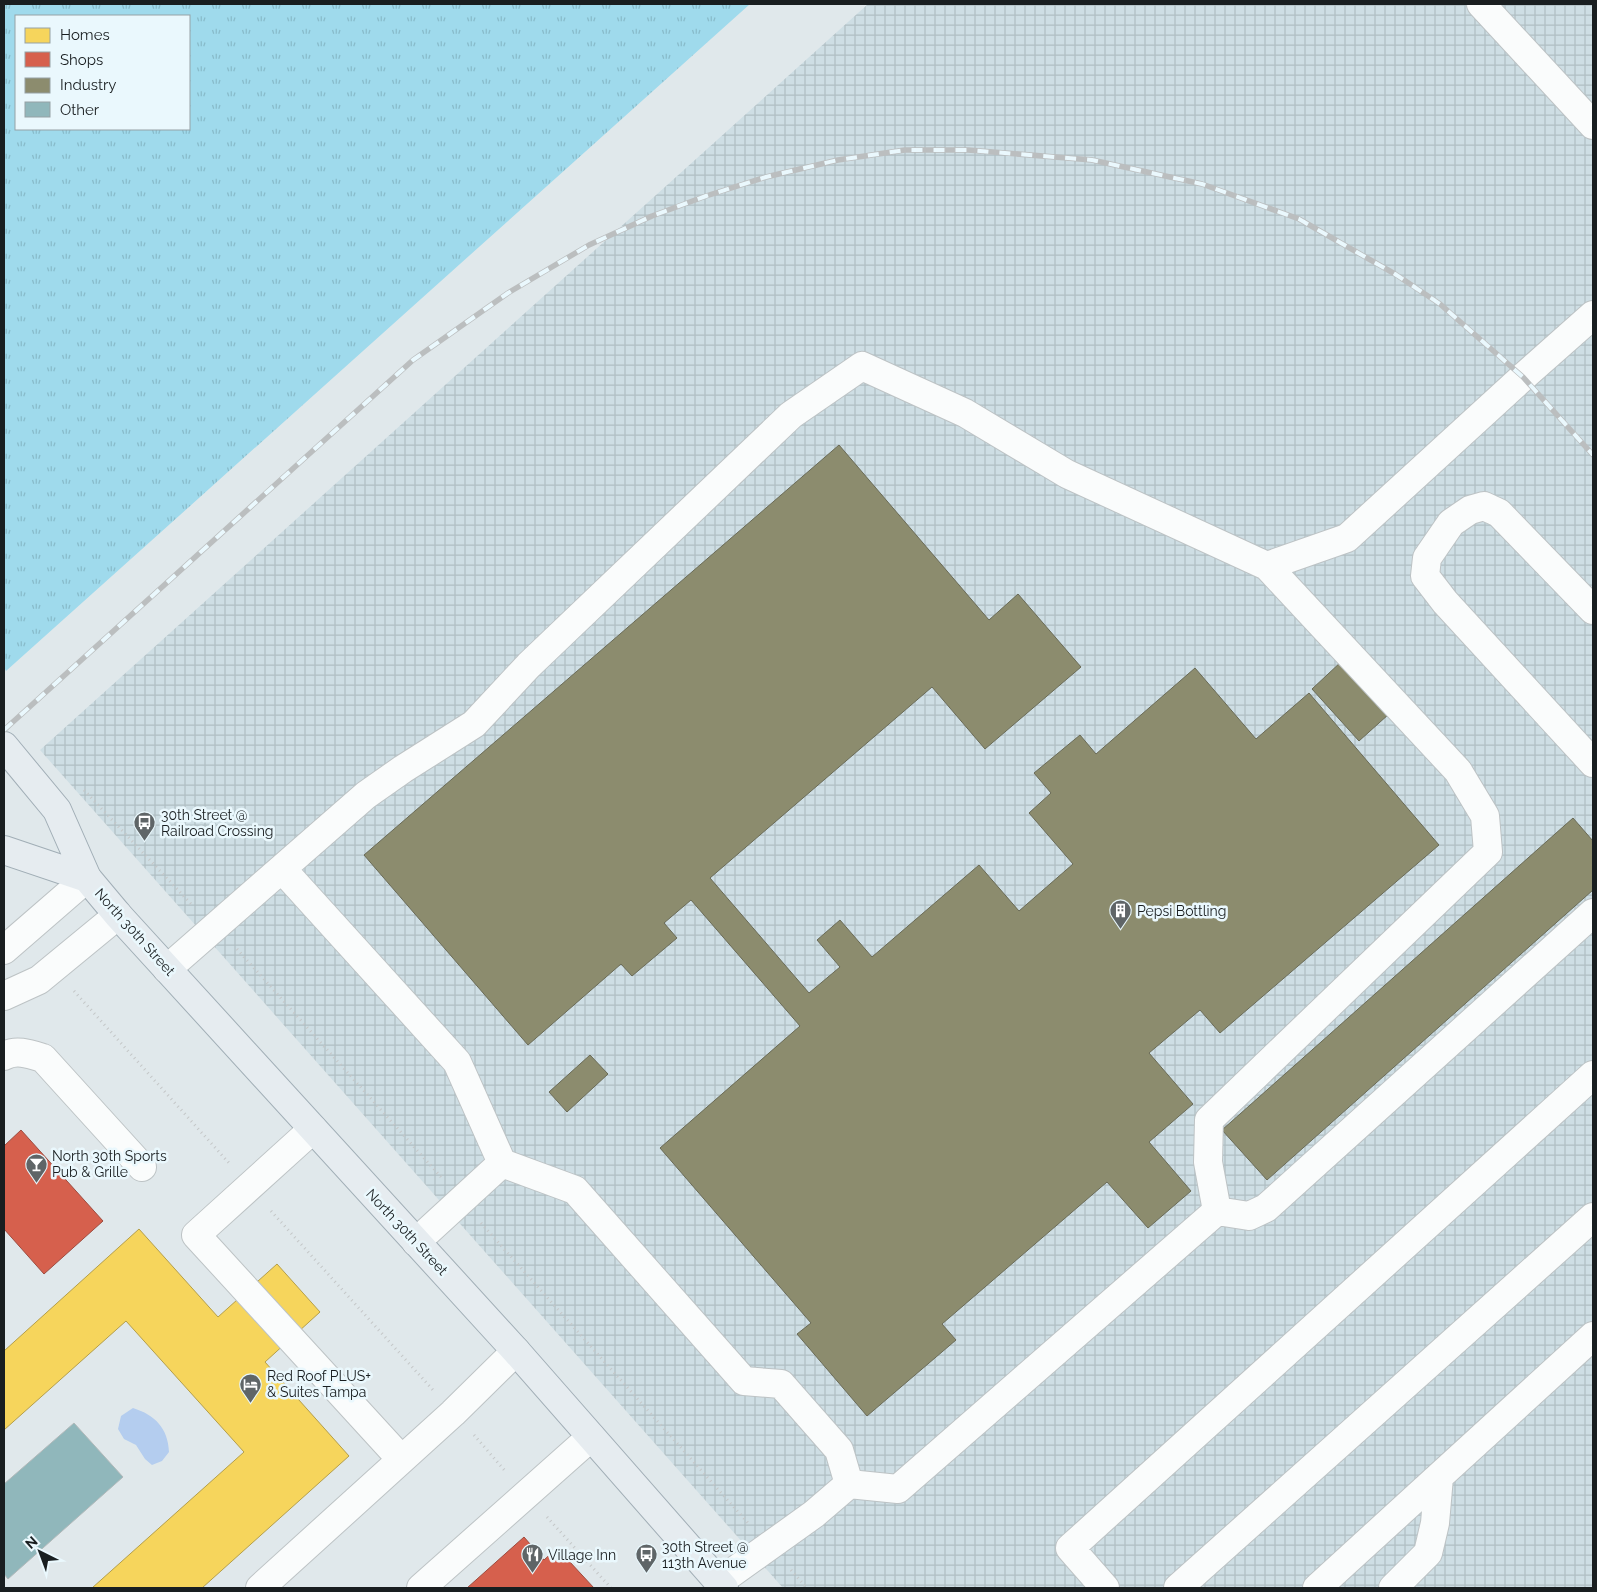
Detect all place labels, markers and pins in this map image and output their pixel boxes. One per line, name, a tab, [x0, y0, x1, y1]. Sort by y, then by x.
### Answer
place label: 30th Street @ Railroad Crossing	[161, 807, 273, 839]
bus stop icon: 30th Street @ Railroad Crossing	[133, 811, 157, 842]
building icon: Pepsi Bottling	[1109, 899, 1133, 930]
place label: Pepsi Bottling	[1137, 903, 1226, 919]
place label: North 30th Sports Pub & Grille	[52, 1148, 167, 1180]
bar icon: North 30th Sports Pub & Grille	[24, 1152, 48, 1183]
place label: Red Roof PLUS+ & Suites Tampa	[267, 1368, 371, 1400]
hotel icon: Red Roof PLUS+ & Suites Tampa	[239, 1372, 263, 1403]
place label: 30th Street @ 113th Avenue	[662, 1539, 749, 1571]
restaurant icon: Village Inn	[520, 1543, 544, 1574]
bus stop icon: 30th Street @ 113th Avenue	[634, 1543, 658, 1574]
place label: Village Inn	[548, 1547, 616, 1563]

